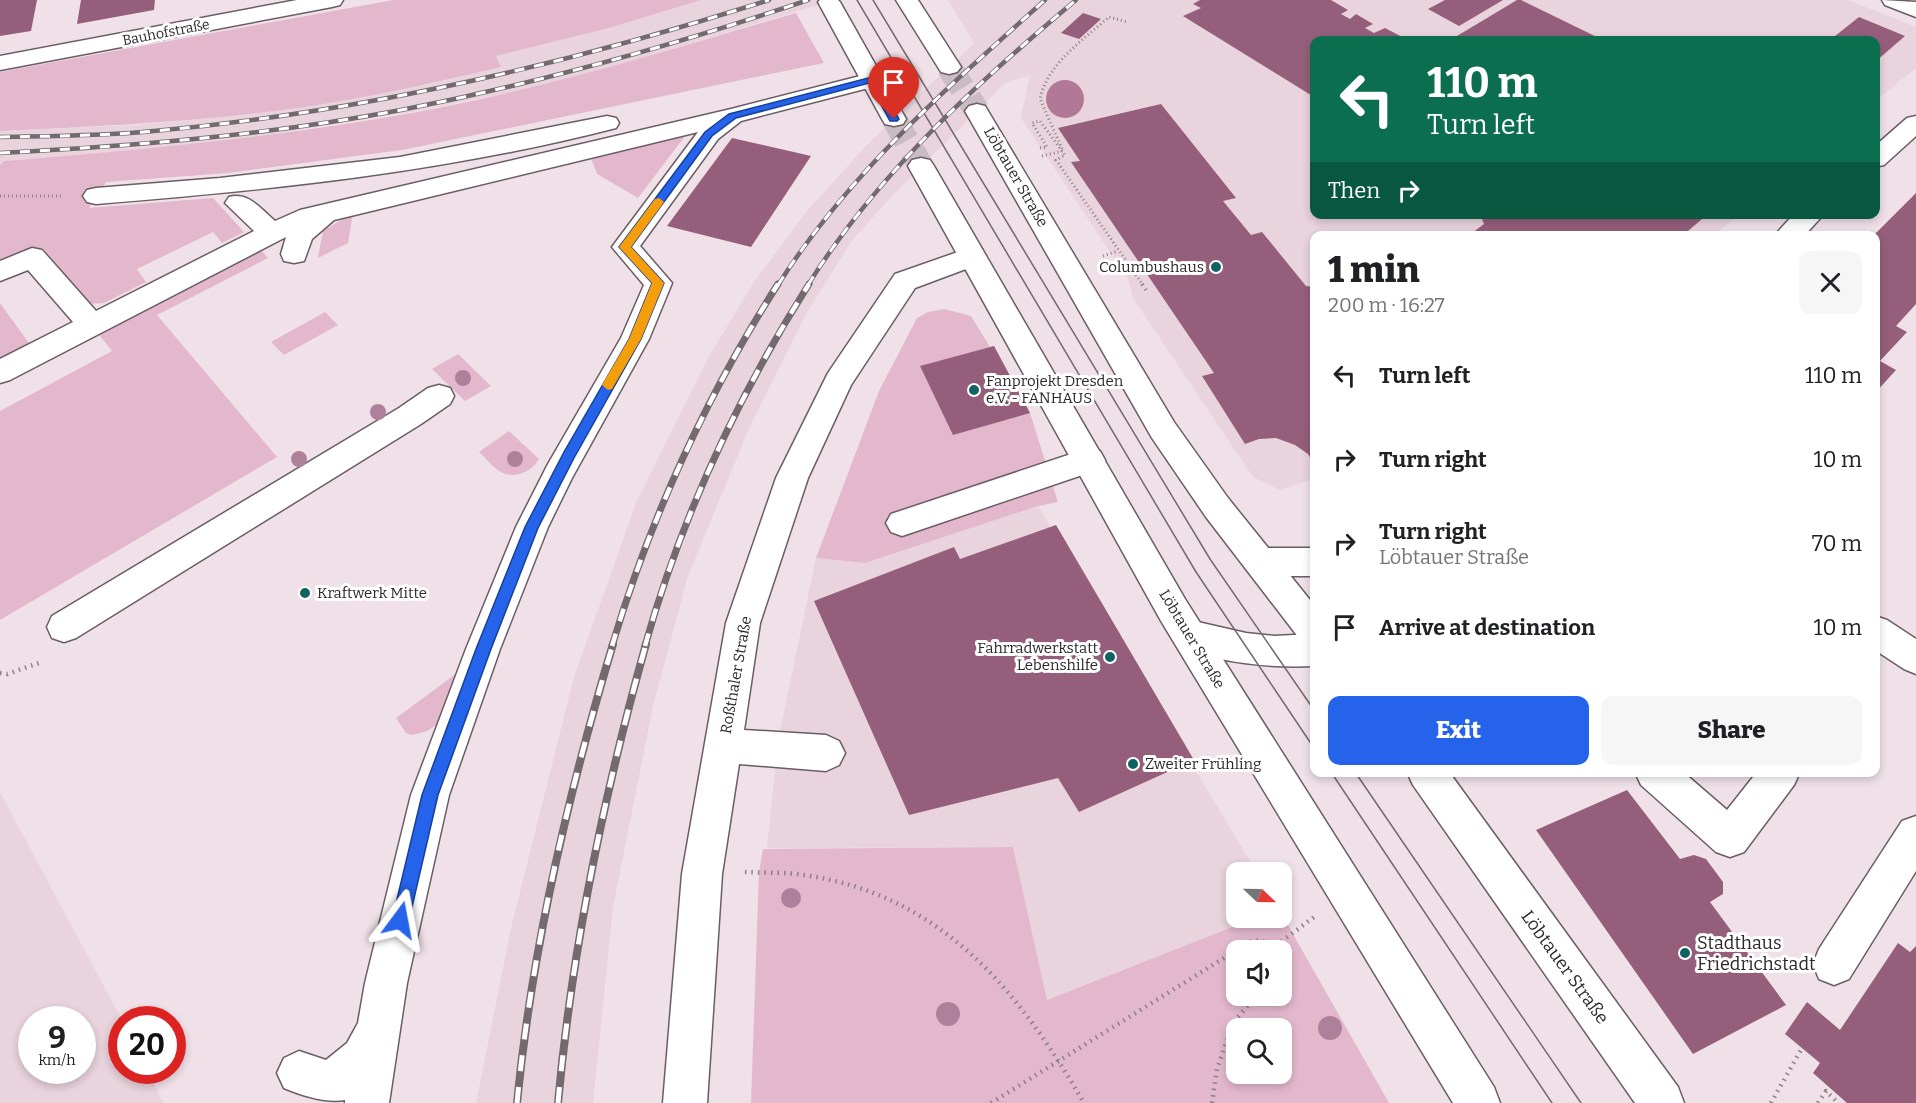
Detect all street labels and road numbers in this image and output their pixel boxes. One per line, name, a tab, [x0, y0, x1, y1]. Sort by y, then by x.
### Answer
street label: Bauhofstraße	[121, 16, 211, 49]
street label: Löbtauer Straße	[980, 124, 1052, 230]
street label: Löbtauer Straße	[1155, 586, 1229, 692]
street label: Roßthaler Straße	[717, 615, 755, 735]
street label: Löbtauer Straße	[1516, 906, 1614, 1028]

